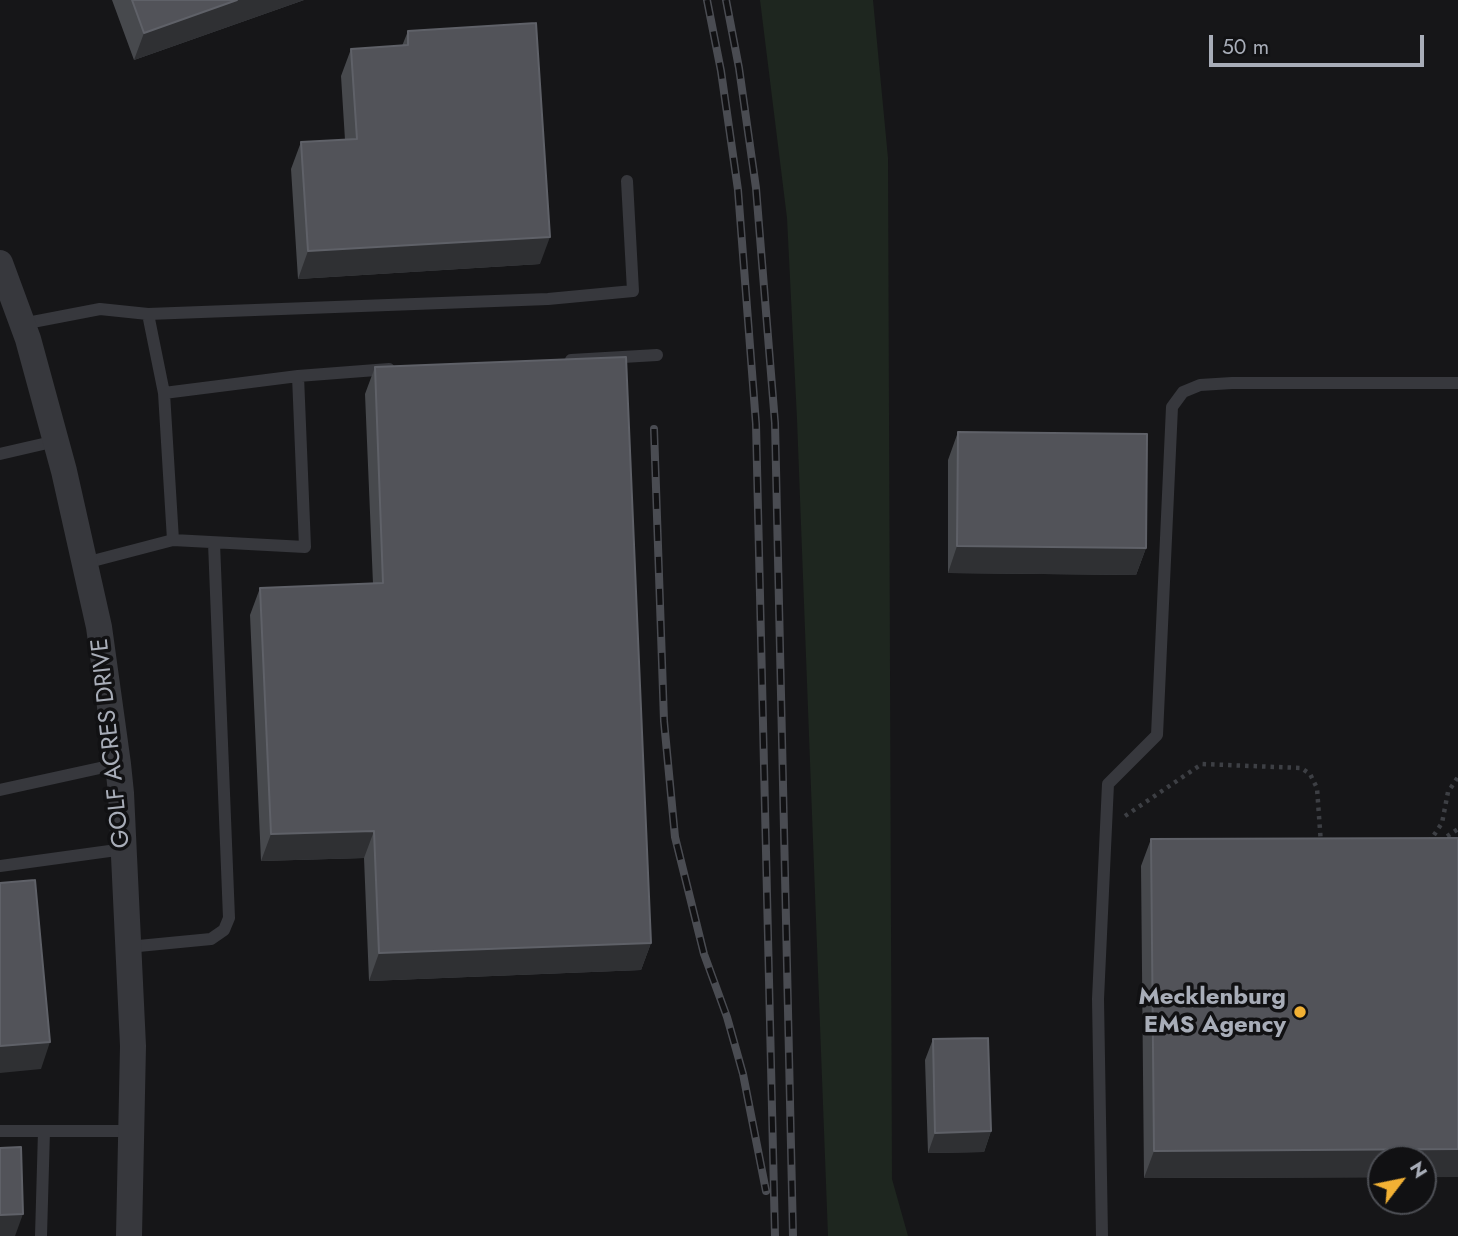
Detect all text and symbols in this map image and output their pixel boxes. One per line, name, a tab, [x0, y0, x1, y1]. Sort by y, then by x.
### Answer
scale bar	[1213, 21, 1428, 65]
text: 50 m	[1222, 32, 1269, 62]
street label: GOLF ACRES DRIVE	[87, 637, 137, 849]
place label: Mecklenburg EMS Agency	[1138, 984, 1286, 1040]
marker: Mecklenburg EMS Agency	[1292, 1004, 1308, 1020]
north arrow	[1367, 1145, 1437, 1215]
text: N	[1403, 1156, 1434, 1183]

